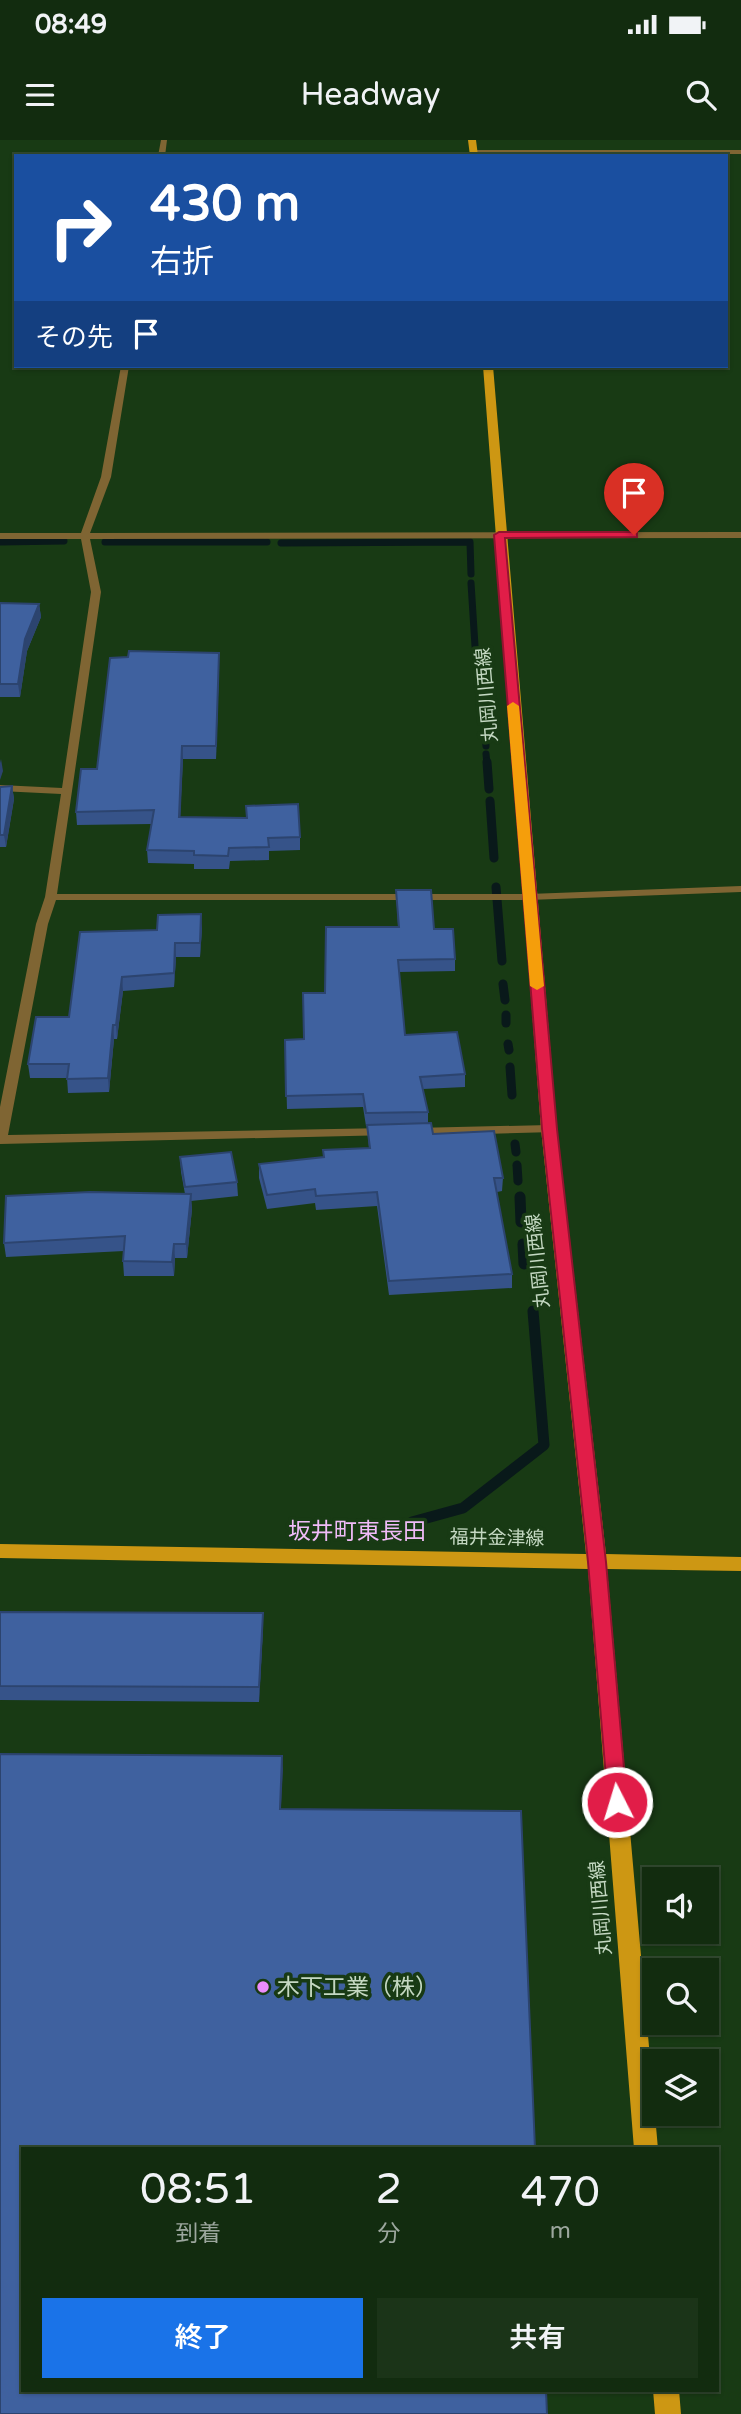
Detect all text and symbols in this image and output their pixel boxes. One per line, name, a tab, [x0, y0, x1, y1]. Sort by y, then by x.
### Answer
text: 08:49	[35, 9, 107, 40]
icon: menu	[21, 76, 59, 114]
text: Headway	[300, 76, 441, 114]
icon: search	[682, 76, 720, 114]
text: 430 m	[150, 175, 300, 234]
icon: right	[35, 182, 126, 273]
text: 右折	[150, 243, 214, 281]
icon: arrive	[127, 315, 165, 353]
text: その先	[35, 322, 113, 353]
pin	[604, 463, 664, 535]
icon: arrive	[615, 474, 653, 512]
street label: 丸岡川西線	[472, 647, 502, 743]
street label: 丸岡川西線	[522, 1212, 554, 1309]
district label: 坂井町東長田	[288, 1518, 426, 1546]
street label: 福井金津線	[449, 1526, 545, 1550]
position arrow	[580, 1765, 654, 1839]
street label: 丸岡川西線	[586, 1860, 616, 1956]
map controls	[642, 1867, 719, 2126]
button: sound	[642, 1867, 719, 1944]
button: search	[642, 1958, 719, 2035]
place label: 木下工業（株）	[277, 1974, 438, 2002]
marker: 木下工業（株）	[255, 1979, 271, 1995]
button: layers	[642, 2049, 719, 2126]
text: 08:51	[140, 2164, 256, 2215]
text: 2	[375, 2164, 402, 2215]
text: 470	[521, 2167, 600, 2218]
text: m	[550, 2217, 571, 2245]
text: 到着	[175, 2220, 221, 2248]
text: 分	[377, 2220, 400, 2248]
button: 終了	[42, 2298, 363, 2378]
button: 共有	[377, 2298, 698, 2378]

